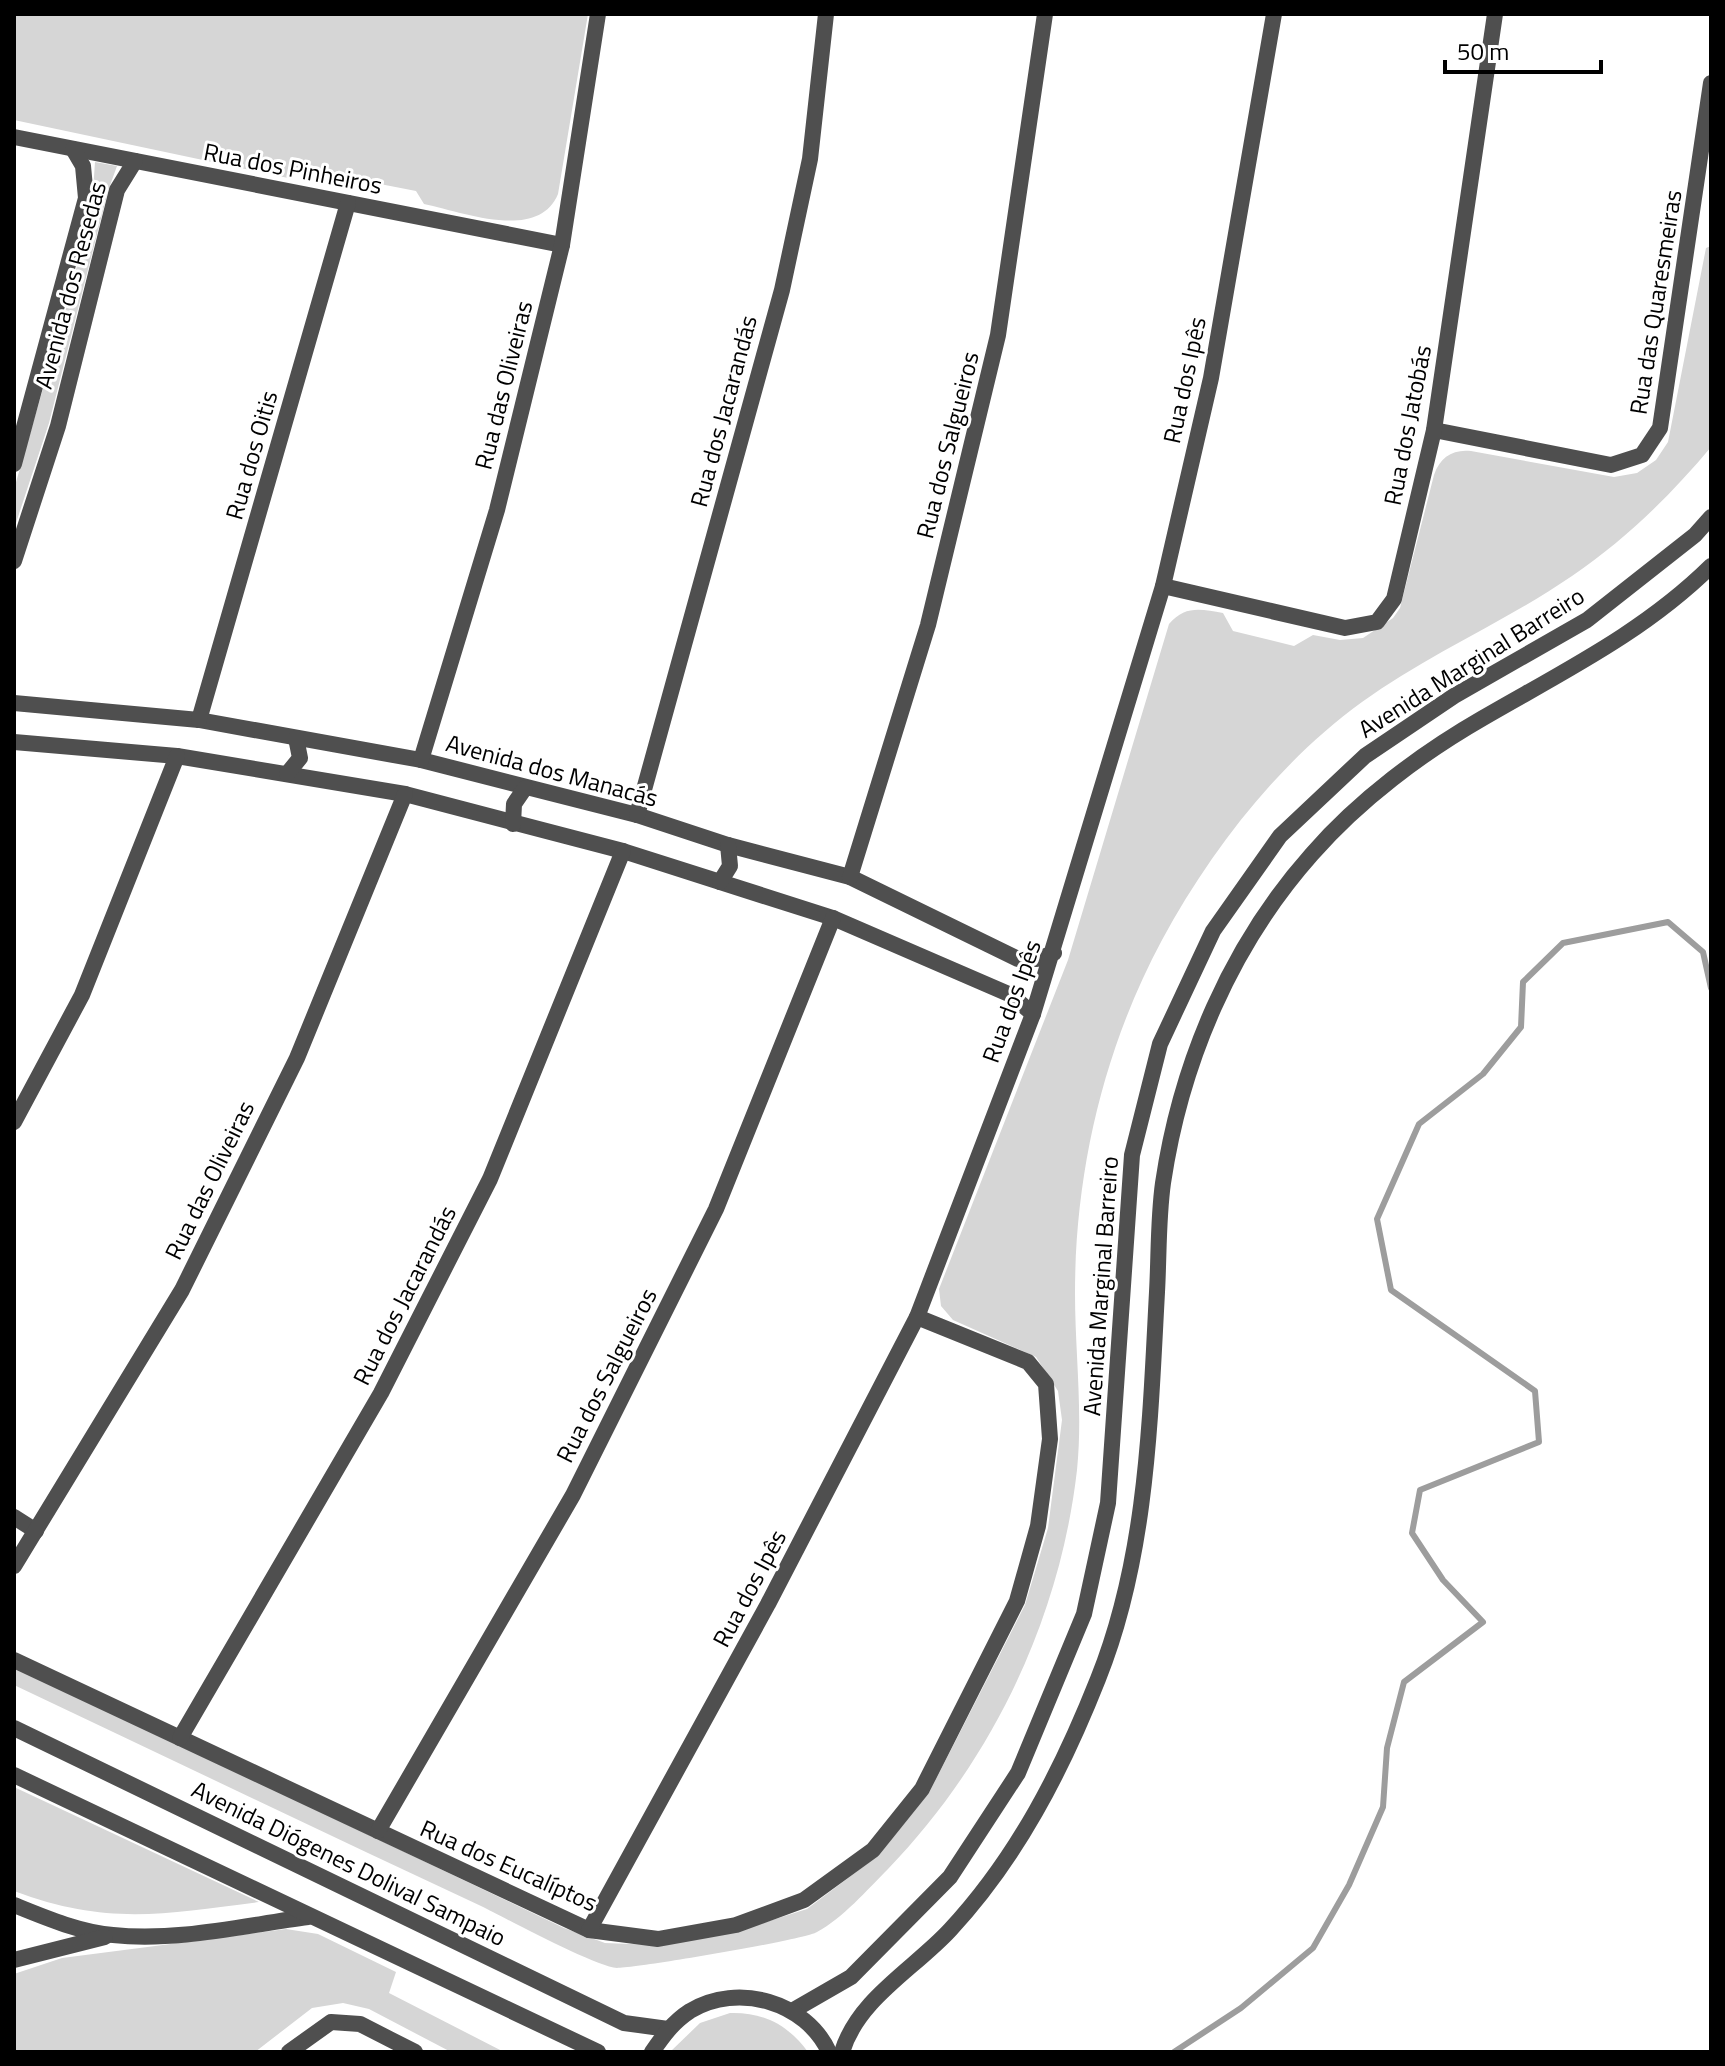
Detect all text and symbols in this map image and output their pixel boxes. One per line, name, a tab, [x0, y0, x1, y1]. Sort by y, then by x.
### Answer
scale bar	[1445, 24, 1601, 74]
text: 50 m	[1457, 33, 1509, 69]
street label: Rua dos Pinheiros	[201, 133, 385, 203]
street label: Avenida dos Resedas	[25, 177, 115, 393]
street label: Rua das Quaresmeiras	[1619, 187, 1691, 417]
street label: Rua das Oliveiras	[465, 297, 541, 473]
street label: Rua dos Jacarandás	[680, 311, 766, 511]
street label: Rua dos Ipês	[1153, 313, 1215, 447]
street label: Rua dos Jatobás	[1374, 342, 1440, 508]
street label: Rua dos Salgueiros	[906, 348, 988, 542]
street label: Rua dos Oitis	[215, 386, 287, 524]
street label: Avenida Marginal Barreiro	[1351, 578, 1591, 746]
street label: Avenida dos Manacás	[442, 724, 662, 816]
street label: Rua dos Ipês	[972, 935, 1050, 1067]
street label: Rua das Oliveiras	[155, 1094, 263, 1266]
street label: Avenida Marginal Barreiro	[1073, 1155, 1127, 1417]
street label: Rua dos Jacarandás	[343, 1199, 465, 1391]
street label: Rua dos Salgueiros	[546, 1282, 666, 1468]
street label: Rua dos Ipês	[703, 1523, 795, 1653]
street label: Avenida Diógenes Dolival Sampaio	[186, 1771, 512, 1955]
street label: Rua dos Eucalíptos	[415, 1810, 603, 1920]

